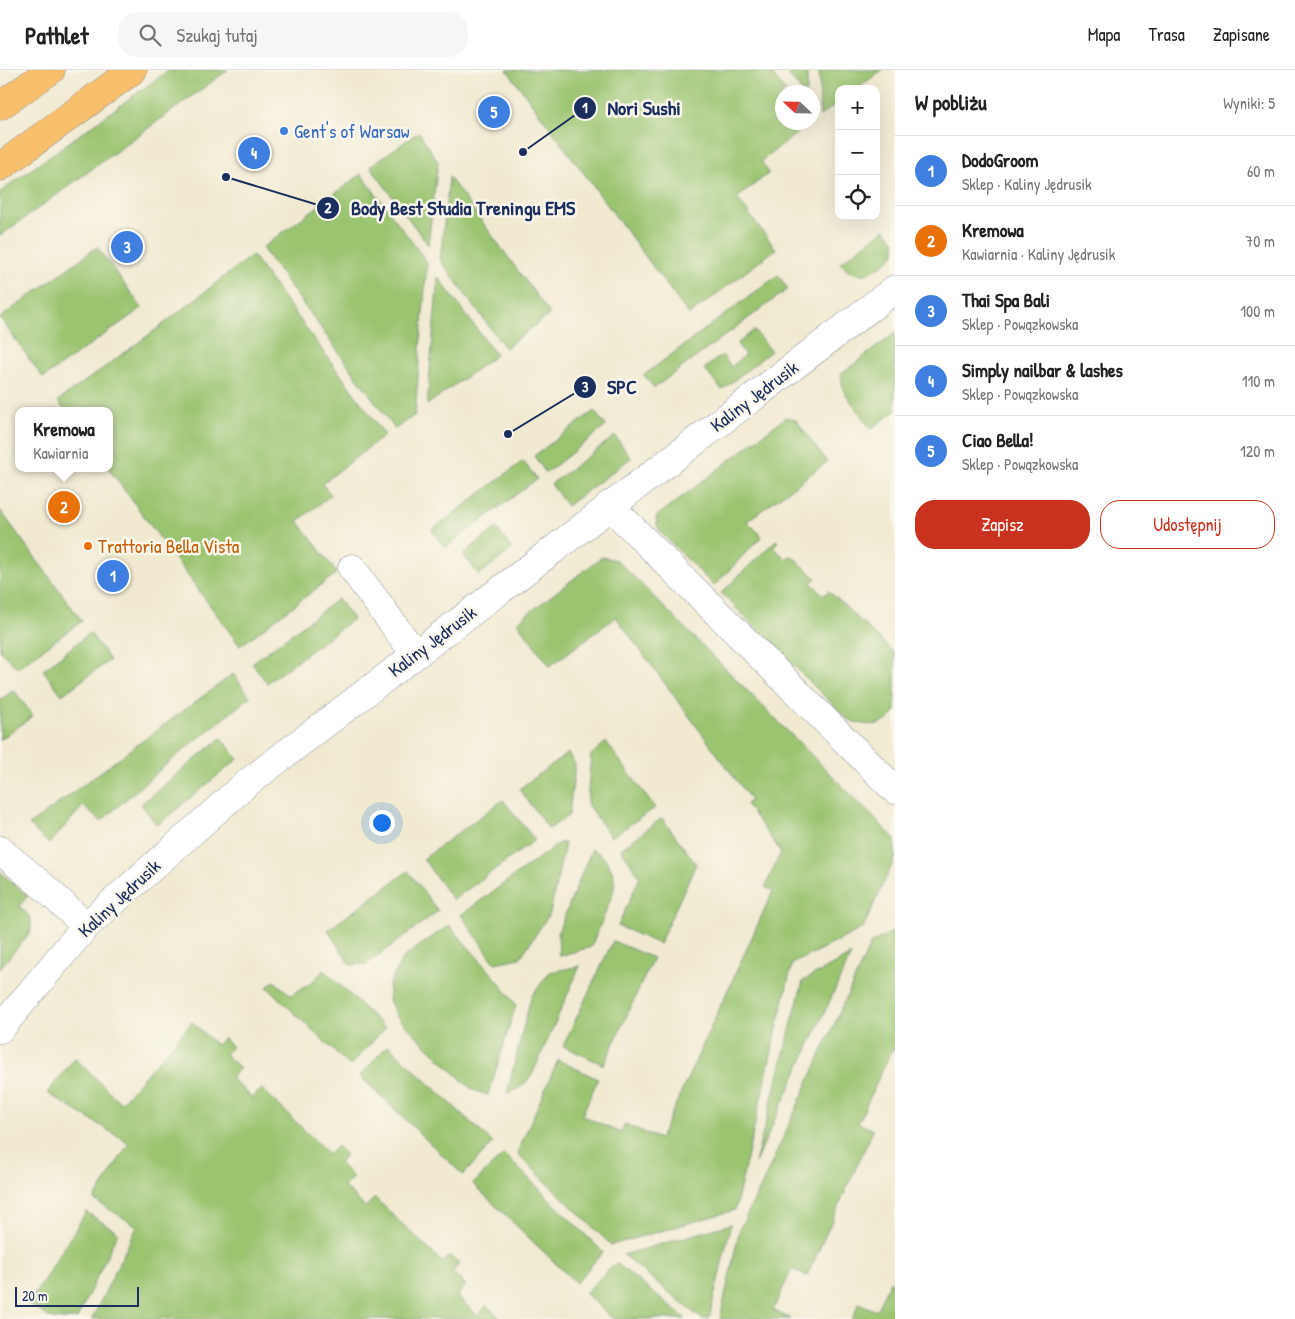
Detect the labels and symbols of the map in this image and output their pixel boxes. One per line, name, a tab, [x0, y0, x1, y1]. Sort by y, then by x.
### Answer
north arrow	[775, 85, 820, 130]
callout: Nori Sushi	[572, 91, 690, 126]
pin: 5	[478, 93, 510, 131]
text: Nori Sushi	[607, 94, 681, 121]
text: 1	[582, 97, 588, 118]
place label: Gent's of Warsaw	[294, 118, 410, 144]
marker: Gent's of Warsaw	[278, 125, 290, 137]
pin: 4	[238, 134, 270, 172]
callout: Body Best Studia Treningu EMS	[316, 190, 585, 225]
text: Body Best Studia Treningu EMS	[351, 194, 576, 222]
text: 2	[324, 197, 332, 218]
pin: 3	[111, 228, 143, 266]
street label: Kaliny Jędrusik	[705, 354, 803, 438]
callout: SPC	[572, 369, 647, 404]
text: SPC	[607, 373, 637, 400]
text: 3	[582, 376, 589, 397]
pin: 2	[48, 488, 80, 526]
place label: Trattoria Bella Vista	[98, 533, 240, 559]
marker: Trattoria Bella Vista	[82, 540, 94, 552]
pin: 1	[97, 557, 129, 595]
street label: Kaliny Jędrusik	[383, 599, 481, 683]
your location	[369, 810, 395, 836]
street label: Kaliny Jędrusik	[72, 853, 166, 943]
scale bar	[15, 1284, 139, 1307]

